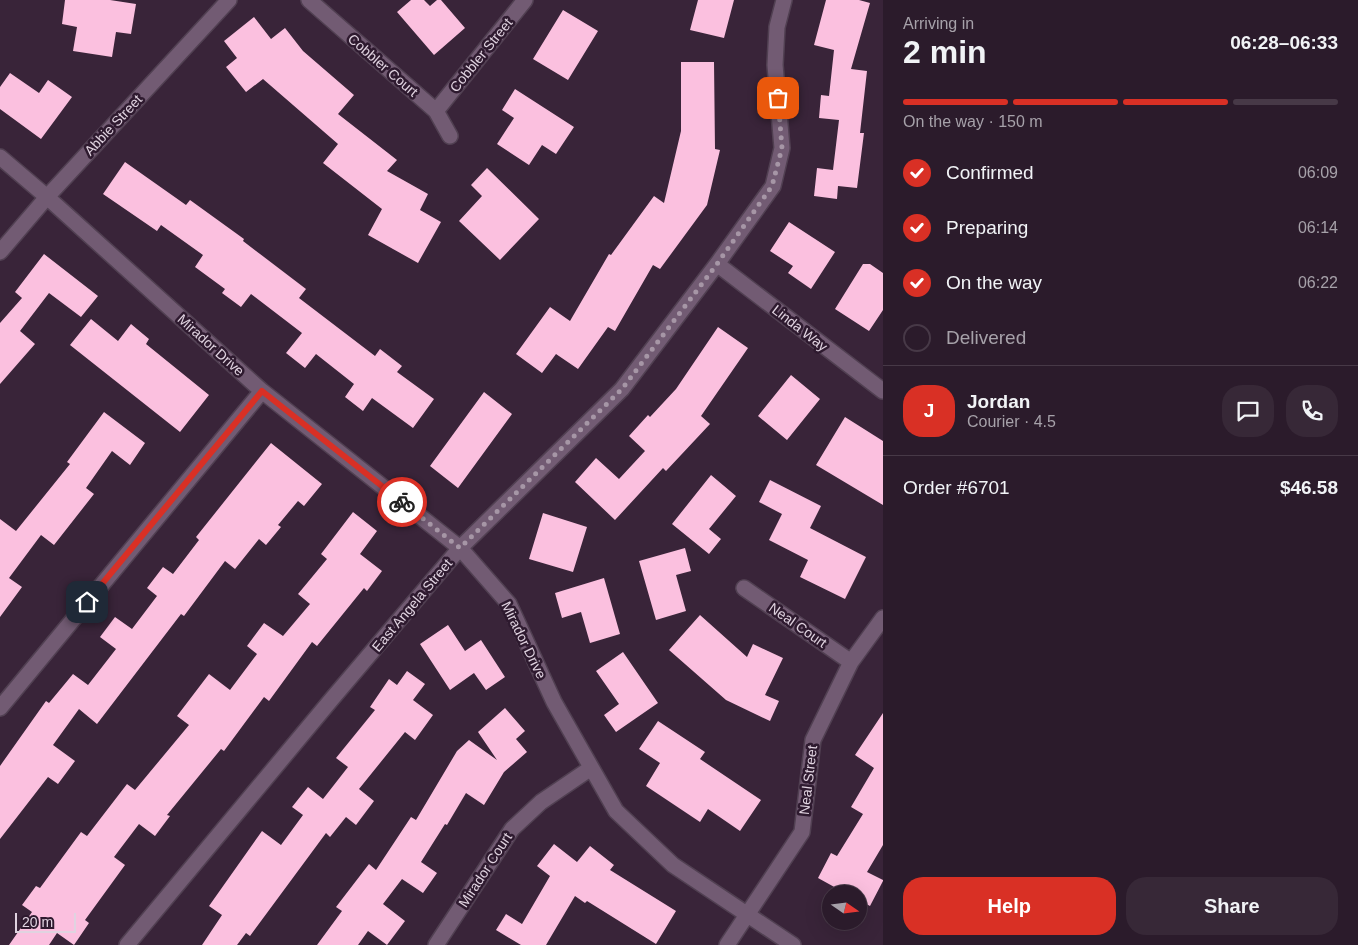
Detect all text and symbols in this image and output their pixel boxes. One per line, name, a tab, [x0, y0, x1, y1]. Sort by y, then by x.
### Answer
street label: Cobbler Street	[446, 15, 516, 95]
text: Arriving in	[903, 15, 974, 32]
street label: Cobbler Court	[345, 30, 421, 100]
text: 06:28–06:33	[1230, 32, 1338, 53]
text: 2 min	[903, 34, 987, 70]
pin	[757, 77, 799, 119]
icon: bag	[764, 84, 792, 112]
street label: Abbie Street	[81, 91, 145, 159]
text: On the way · 150 m	[903, 113, 1043, 130]
icon: check	[903, 159, 931, 187]
text: Confirmed	[946, 162, 1034, 183]
text: 06:09	[1298, 164, 1338, 181]
icon: check	[903, 214, 931, 242]
text: Preparing	[946, 217, 1028, 238]
text: 06:14	[1298, 219, 1338, 236]
icon: check	[903, 269, 931, 297]
text: On the way	[946, 272, 1042, 293]
text: 06:22	[1298, 274, 1338, 291]
street label: Linda Way	[769, 301, 831, 355]
street label: Mirador Drive	[174, 311, 248, 379]
text: Delivered	[946, 327, 1026, 348]
button: chat	[1222, 385, 1274, 437]
button: phone	[1286, 385, 1338, 437]
text: Jordan	[967, 391, 1030, 412]
text: J	[924, 400, 934, 421]
text: Courier · 4.5	[967, 413, 1056, 430]
courier	[377, 477, 427, 527]
text: Order #6701	[903, 477, 1010, 498]
text: $46.58	[1280, 477, 1338, 498]
icon: bike	[388, 488, 416, 516]
street label: East Angela Street	[369, 555, 455, 655]
pin	[66, 581, 108, 623]
icon: home	[73, 588, 101, 616]
street label: Mirador Drive	[498, 599, 550, 681]
street label: Neal Court	[766, 599, 830, 651]
street label: Neal Street	[796, 744, 820, 816]
street label: Mirador Court	[455, 830, 515, 910]
button: Help	[903, 877, 1116, 935]
button: Share	[1126, 877, 1338, 935]
north arrow	[822, 885, 868, 930]
map controls	[822, 885, 867, 930]
scale bar	[15, 910, 76, 933]
text: 20 m	[22, 914, 53, 930]

